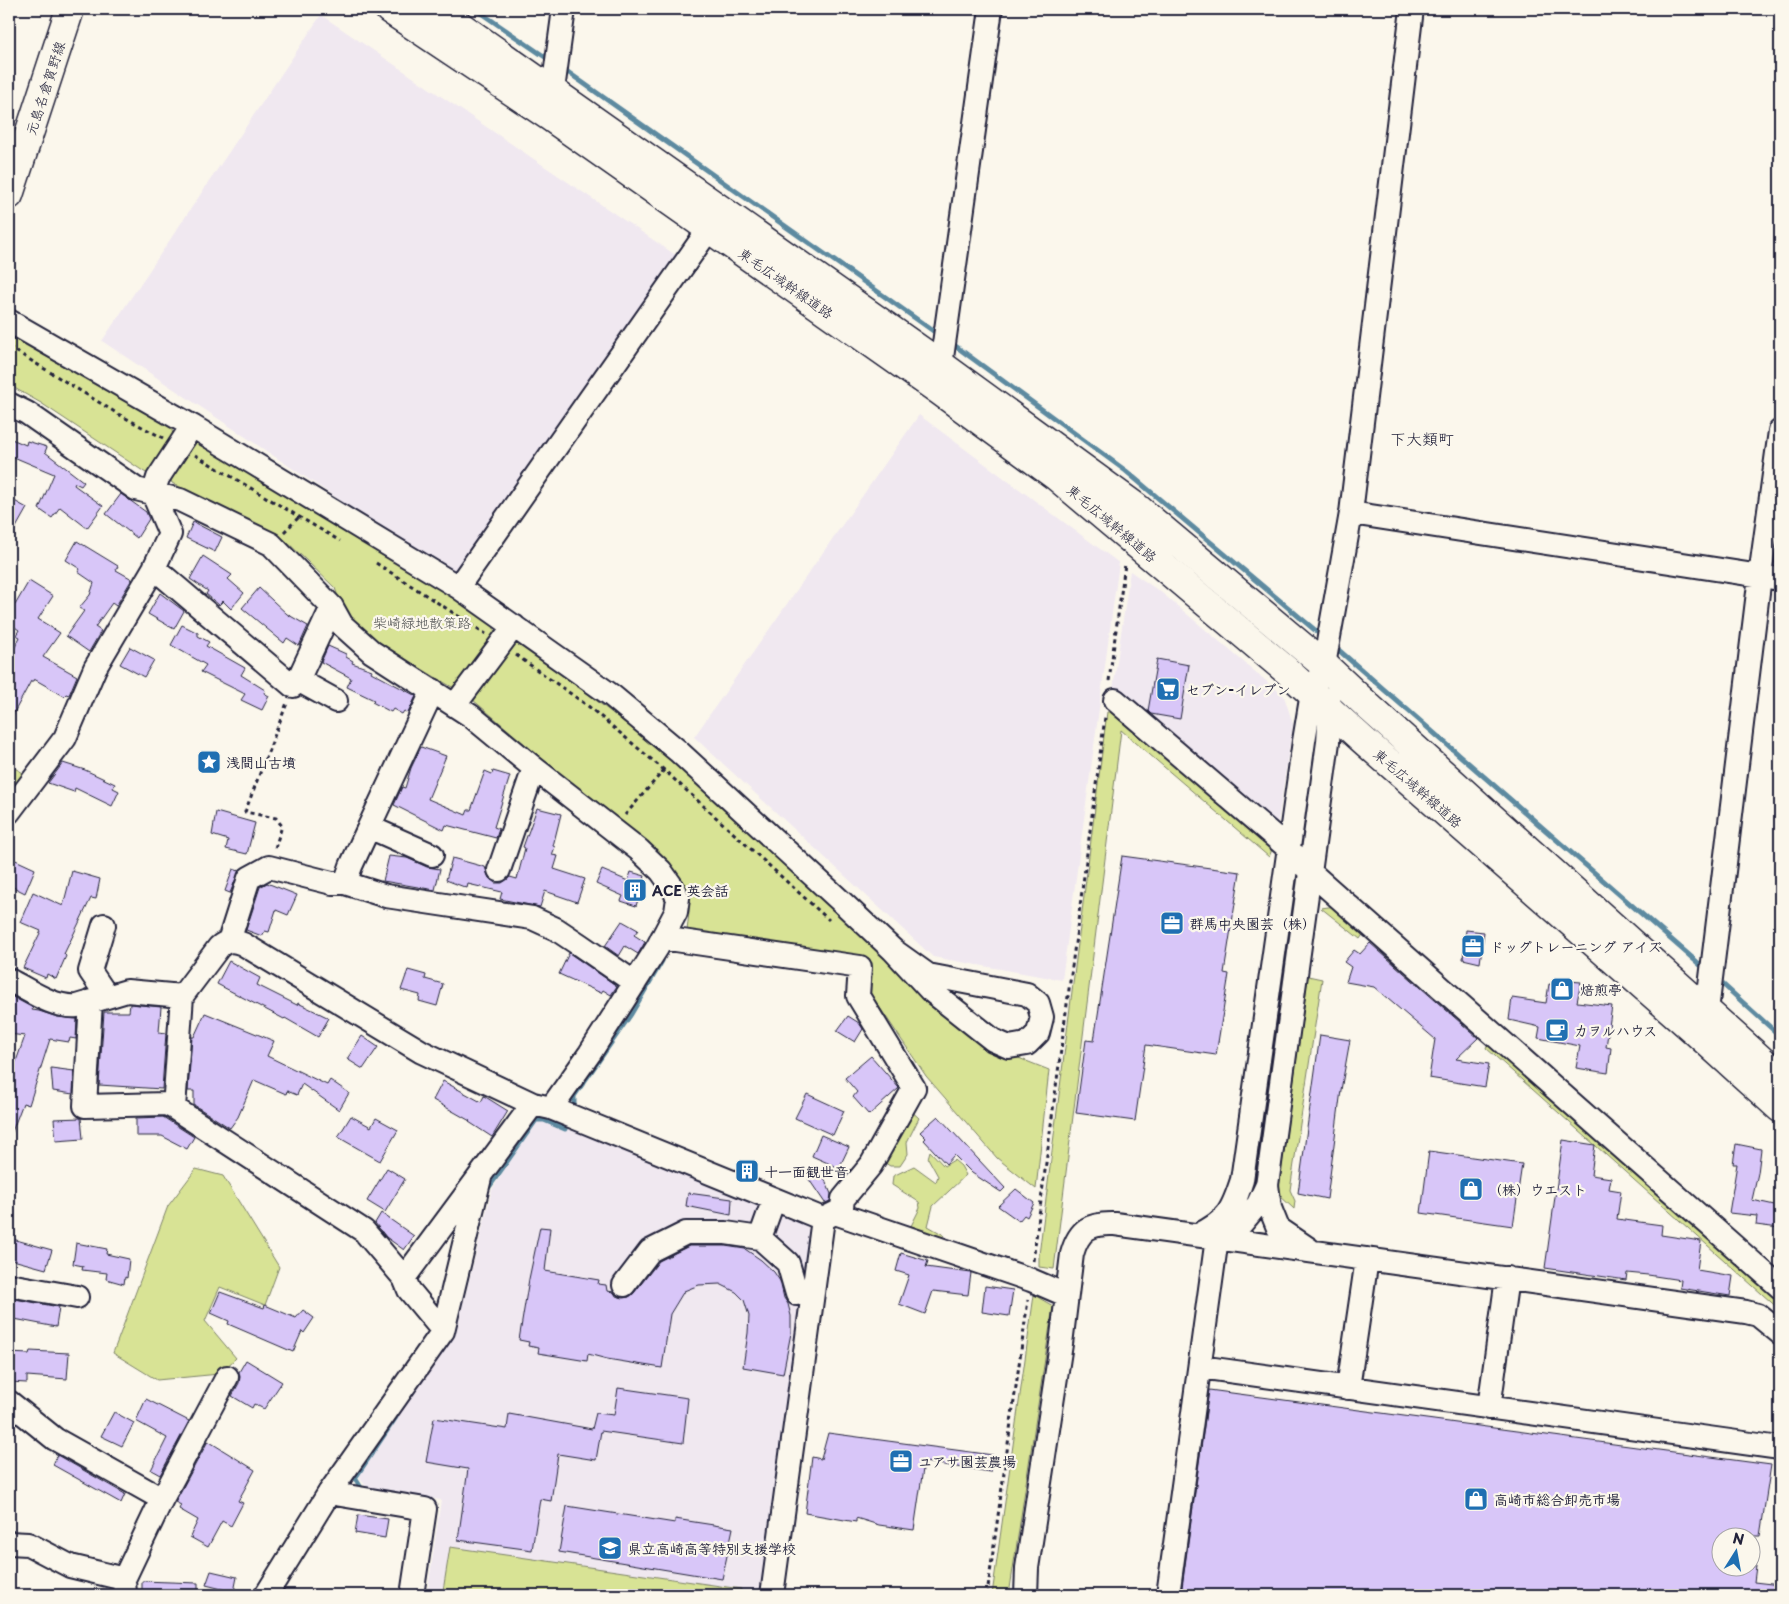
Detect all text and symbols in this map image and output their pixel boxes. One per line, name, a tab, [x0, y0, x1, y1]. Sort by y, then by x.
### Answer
street label: 元島名倉賀野線	[20, 38, 70, 138]
street label: 東毛広域幹線道路	[734, 242, 838, 324]
district label: 下大類町	[1390, 426, 1454, 450]
street label: 東毛広域幹線道路	[1062, 479, 1162, 567]
park label: 柴崎緑地散策路	[373, 612, 471, 633]
supermarket icon: セブン-イレブン	[1155, 676, 1181, 702]
place label: セブン-イレブン	[1186, 679, 1291, 700]
street label: 東毛広域幹線道路	[1369, 743, 1467, 833]
place icon: 浅間山古墳	[196, 749, 222, 775]
place label: 浅間山古墳	[226, 752, 296, 773]
building icon: ACE 英会話	[622, 877, 648, 903]
place label: ACE 英会話	[652, 880, 729, 901]
office icon: 群馬中央園芸（株）	[1159, 910, 1185, 936]
place label: 群馬中央園芸（株）	[1190, 913, 1316, 934]
office icon: ドッグトレーニング アイズ	[1460, 933, 1486, 959]
place label: ドッグトレーニング アイズ	[1490, 936, 1662, 957]
shop icon: 焙煎亭	[1549, 976, 1575, 1002]
place label: 焙煎亭	[1580, 979, 1622, 1000]
cafe icon: カヲルハウス	[1544, 1017, 1570, 1043]
place label: カヲルハウス	[1574, 1020, 1657, 1041]
building icon: 十一面観世音	[734, 1158, 760, 1184]
place label: 十一面観世音	[764, 1161, 848, 1182]
shop icon: （株）ウエスト	[1458, 1176, 1484, 1202]
place label: （株）ウエスト	[1488, 1179, 1587, 1200]
office icon: ユアサ園芸農場	[888, 1448, 914, 1474]
place label: ユアサ園芸農場	[918, 1451, 1016, 1472]
shop icon: 高崎市総合卸売市場	[1463, 1486, 1489, 1512]
place label: 高崎市総合卸売市場	[1494, 1489, 1620, 1510]
north arrow	[1712, 1526, 1762, 1576]
text: N	[1731, 1527, 1746, 1550]
school or university icon: 県立高崎高等特別支援学校	[597, 1535, 623, 1561]
place label: 県立高崎高等特別支援学校	[628, 1538, 796, 1559]

